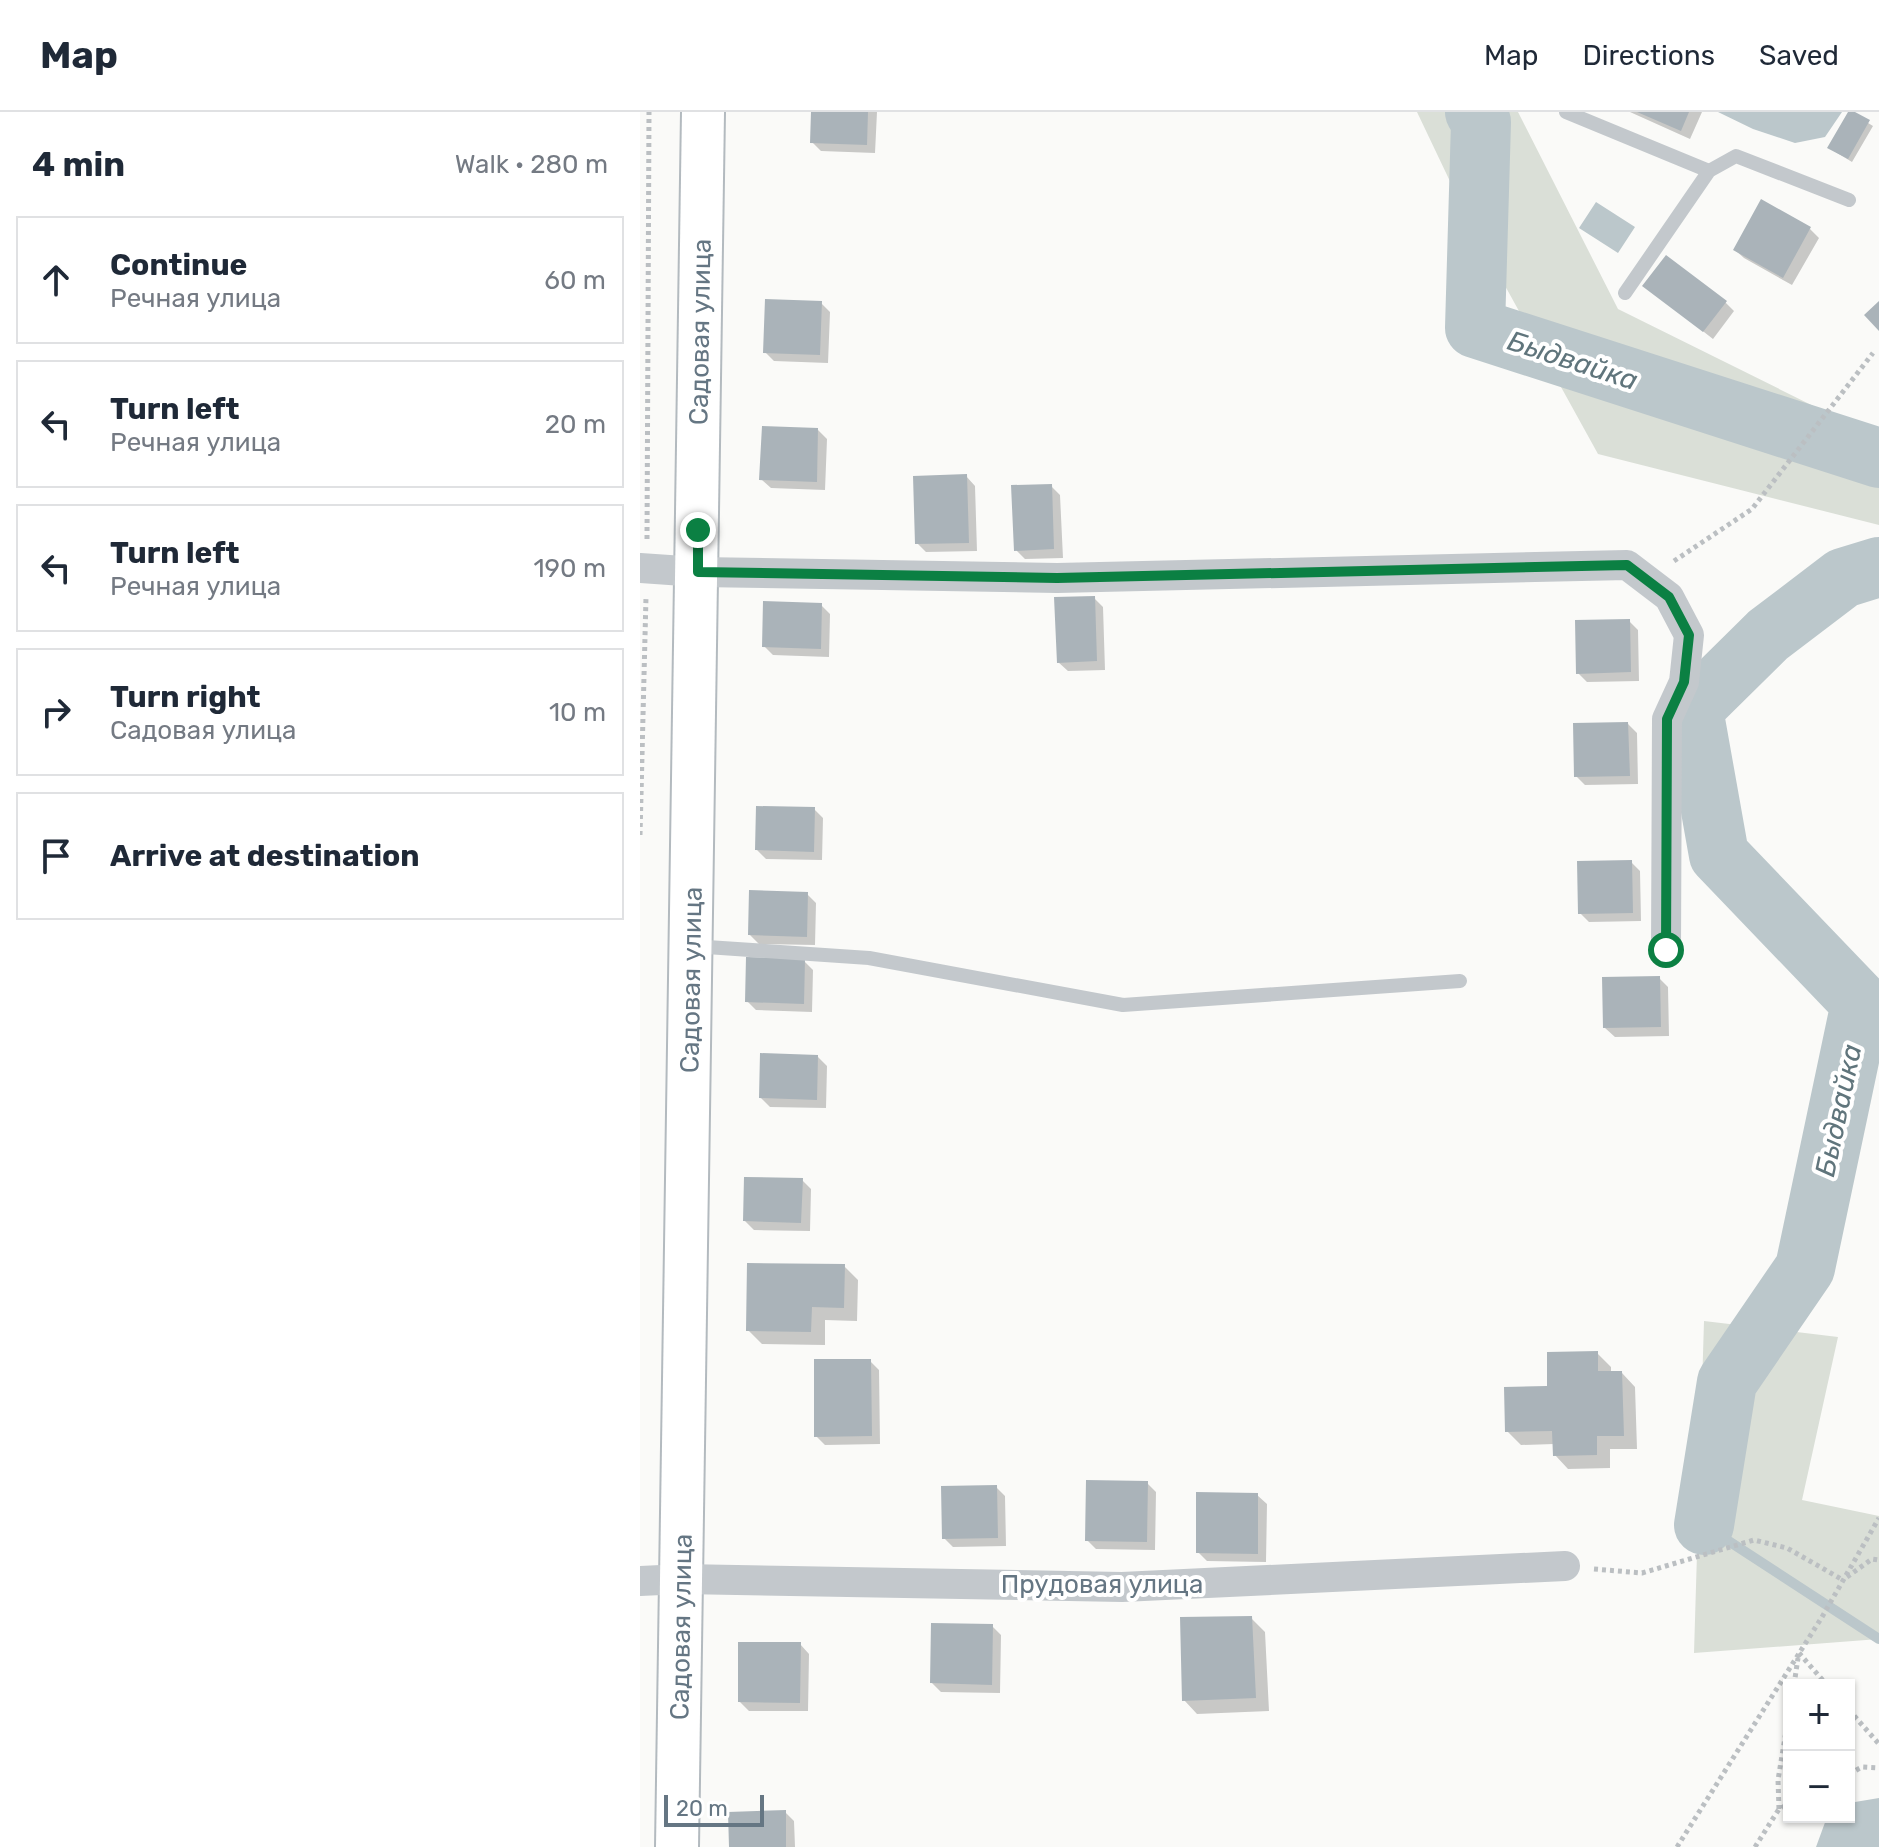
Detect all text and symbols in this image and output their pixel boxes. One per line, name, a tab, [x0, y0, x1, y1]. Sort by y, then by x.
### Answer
text: Map	[40, 32, 118, 78]
text: Map	[1484, 39, 1538, 72]
text: Directions	[1582, 39, 1715, 72]
text: Saved	[1759, 39, 1839, 72]
text: 4 min	[32, 144, 125, 185]
text: Walk · 280 m	[455, 149, 608, 180]
street label: Садовая улица	[683, 239, 718, 425]
text: Continue	[110, 247, 247, 283]
icon: ahead	[34, 258, 78, 302]
text: 60 m	[544, 265, 606, 296]
text: Речная улица	[110, 283, 281, 314]
water label: Быдвайка	[1504, 324, 1642, 397]
text: Turn left	[110, 391, 240, 427]
icon: left	[34, 402, 78, 446]
text: 20 m	[545, 409, 606, 440]
text: Речная улица	[110, 427, 281, 458]
route end	[680, 512, 716, 548]
text: Turn left	[110, 535, 240, 571]
icon: left	[34, 546, 78, 590]
text: 190 m	[533, 553, 606, 584]
text: Речная улица	[110, 571, 281, 602]
text: Turn right	[110, 679, 261, 715]
icon: right	[34, 690, 78, 734]
text: 10 m	[549, 697, 606, 728]
text: Садовая улица	[110, 715, 296, 746]
icon: arrive	[34, 834, 78, 878]
text: Arrive at destination	[110, 838, 420, 874]
street label: Садовая улица	[674, 887, 709, 1073]
route start	[1648, 932, 1684, 968]
water label: Быдвайка	[1808, 1041, 1869, 1179]
street label: Садовая улица	[664, 1534, 699, 1720]
street label: Прудовая улица	[1001, 1569, 1203, 1600]
map controls	[1783, 1679, 1855, 1823]
button: +	[1783, 1679, 1855, 1751]
button: −	[1783, 1751, 1855, 1823]
scale bar	[664, 1791, 764, 1827]
text: 20 m	[676, 1795, 728, 1822]

